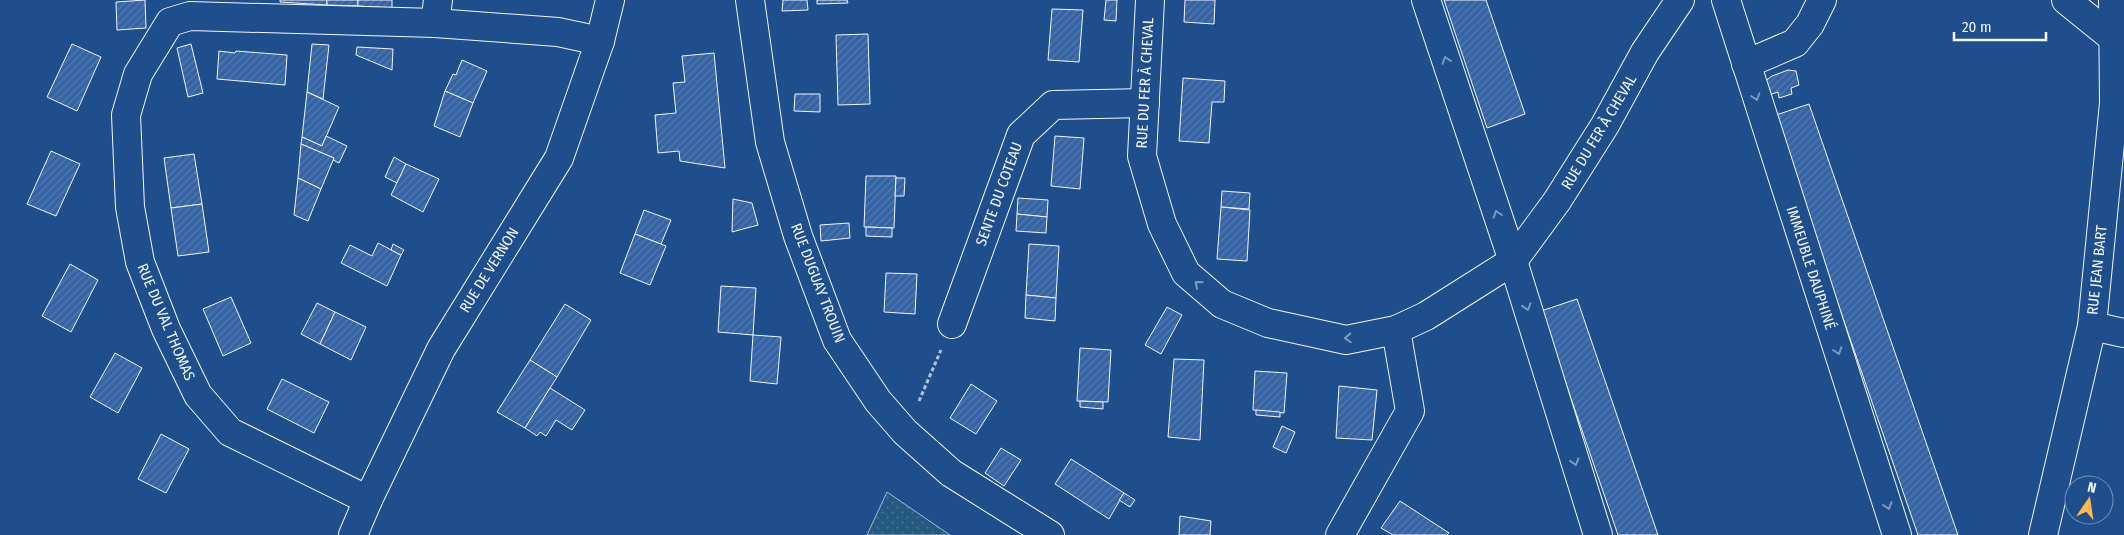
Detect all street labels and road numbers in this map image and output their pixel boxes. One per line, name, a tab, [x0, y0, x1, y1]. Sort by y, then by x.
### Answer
street label: RUE DU FER À CHEVAL	[1133, 17, 1157, 149]
street label: RUE DU FER À CHEVAL	[1558, 71, 1641, 193]
street label: SENTE DU COTEAU	[972, 140, 1026, 248]
street label: IMMEUBLE DAUPHINÉ	[1783, 204, 1839, 332]
street label: RUE DUGUAY TROUIN	[787, 221, 849, 345]
street label: RUE DE VERNON	[456, 224, 522, 316]
street label: RUE JEAN BART	[2083, 224, 2111, 316]
street label: RUE DU VAL THOMAS	[133, 261, 199, 383]

